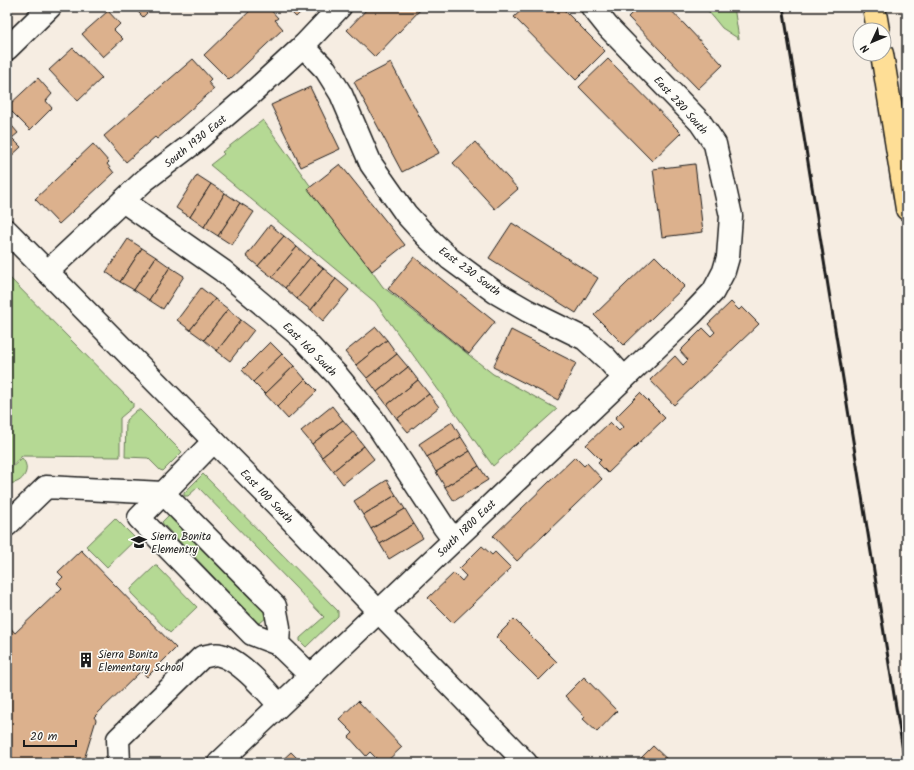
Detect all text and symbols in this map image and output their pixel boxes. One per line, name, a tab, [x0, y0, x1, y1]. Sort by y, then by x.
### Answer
north arrow	[852, 22, 892, 62]
text: N	[857, 39, 874, 57]
street label: East 280 South	[649, 72, 712, 139]
street label: South 1930 East	[160, 110, 231, 173]
street label: East 230 South	[435, 242, 504, 301]
street label: East 160 South	[278, 318, 341, 381]
street label: East 100 South	[235, 465, 297, 528]
street label: South 1800 East	[433, 495, 501, 562]
place label: Sierra Bonita Elementry	[151, 528, 211, 559]
school or university icon: Sierra Bonita Elementry	[130, 533, 148, 551]
place label: Sierra Bonita Elementary School	[98, 646, 184, 677]
building icon: Sierra Bonita Elementary School	[77, 651, 95, 669]
scale bar	[24, 722, 76, 748]
text: 20 m	[30, 727, 58, 746]

